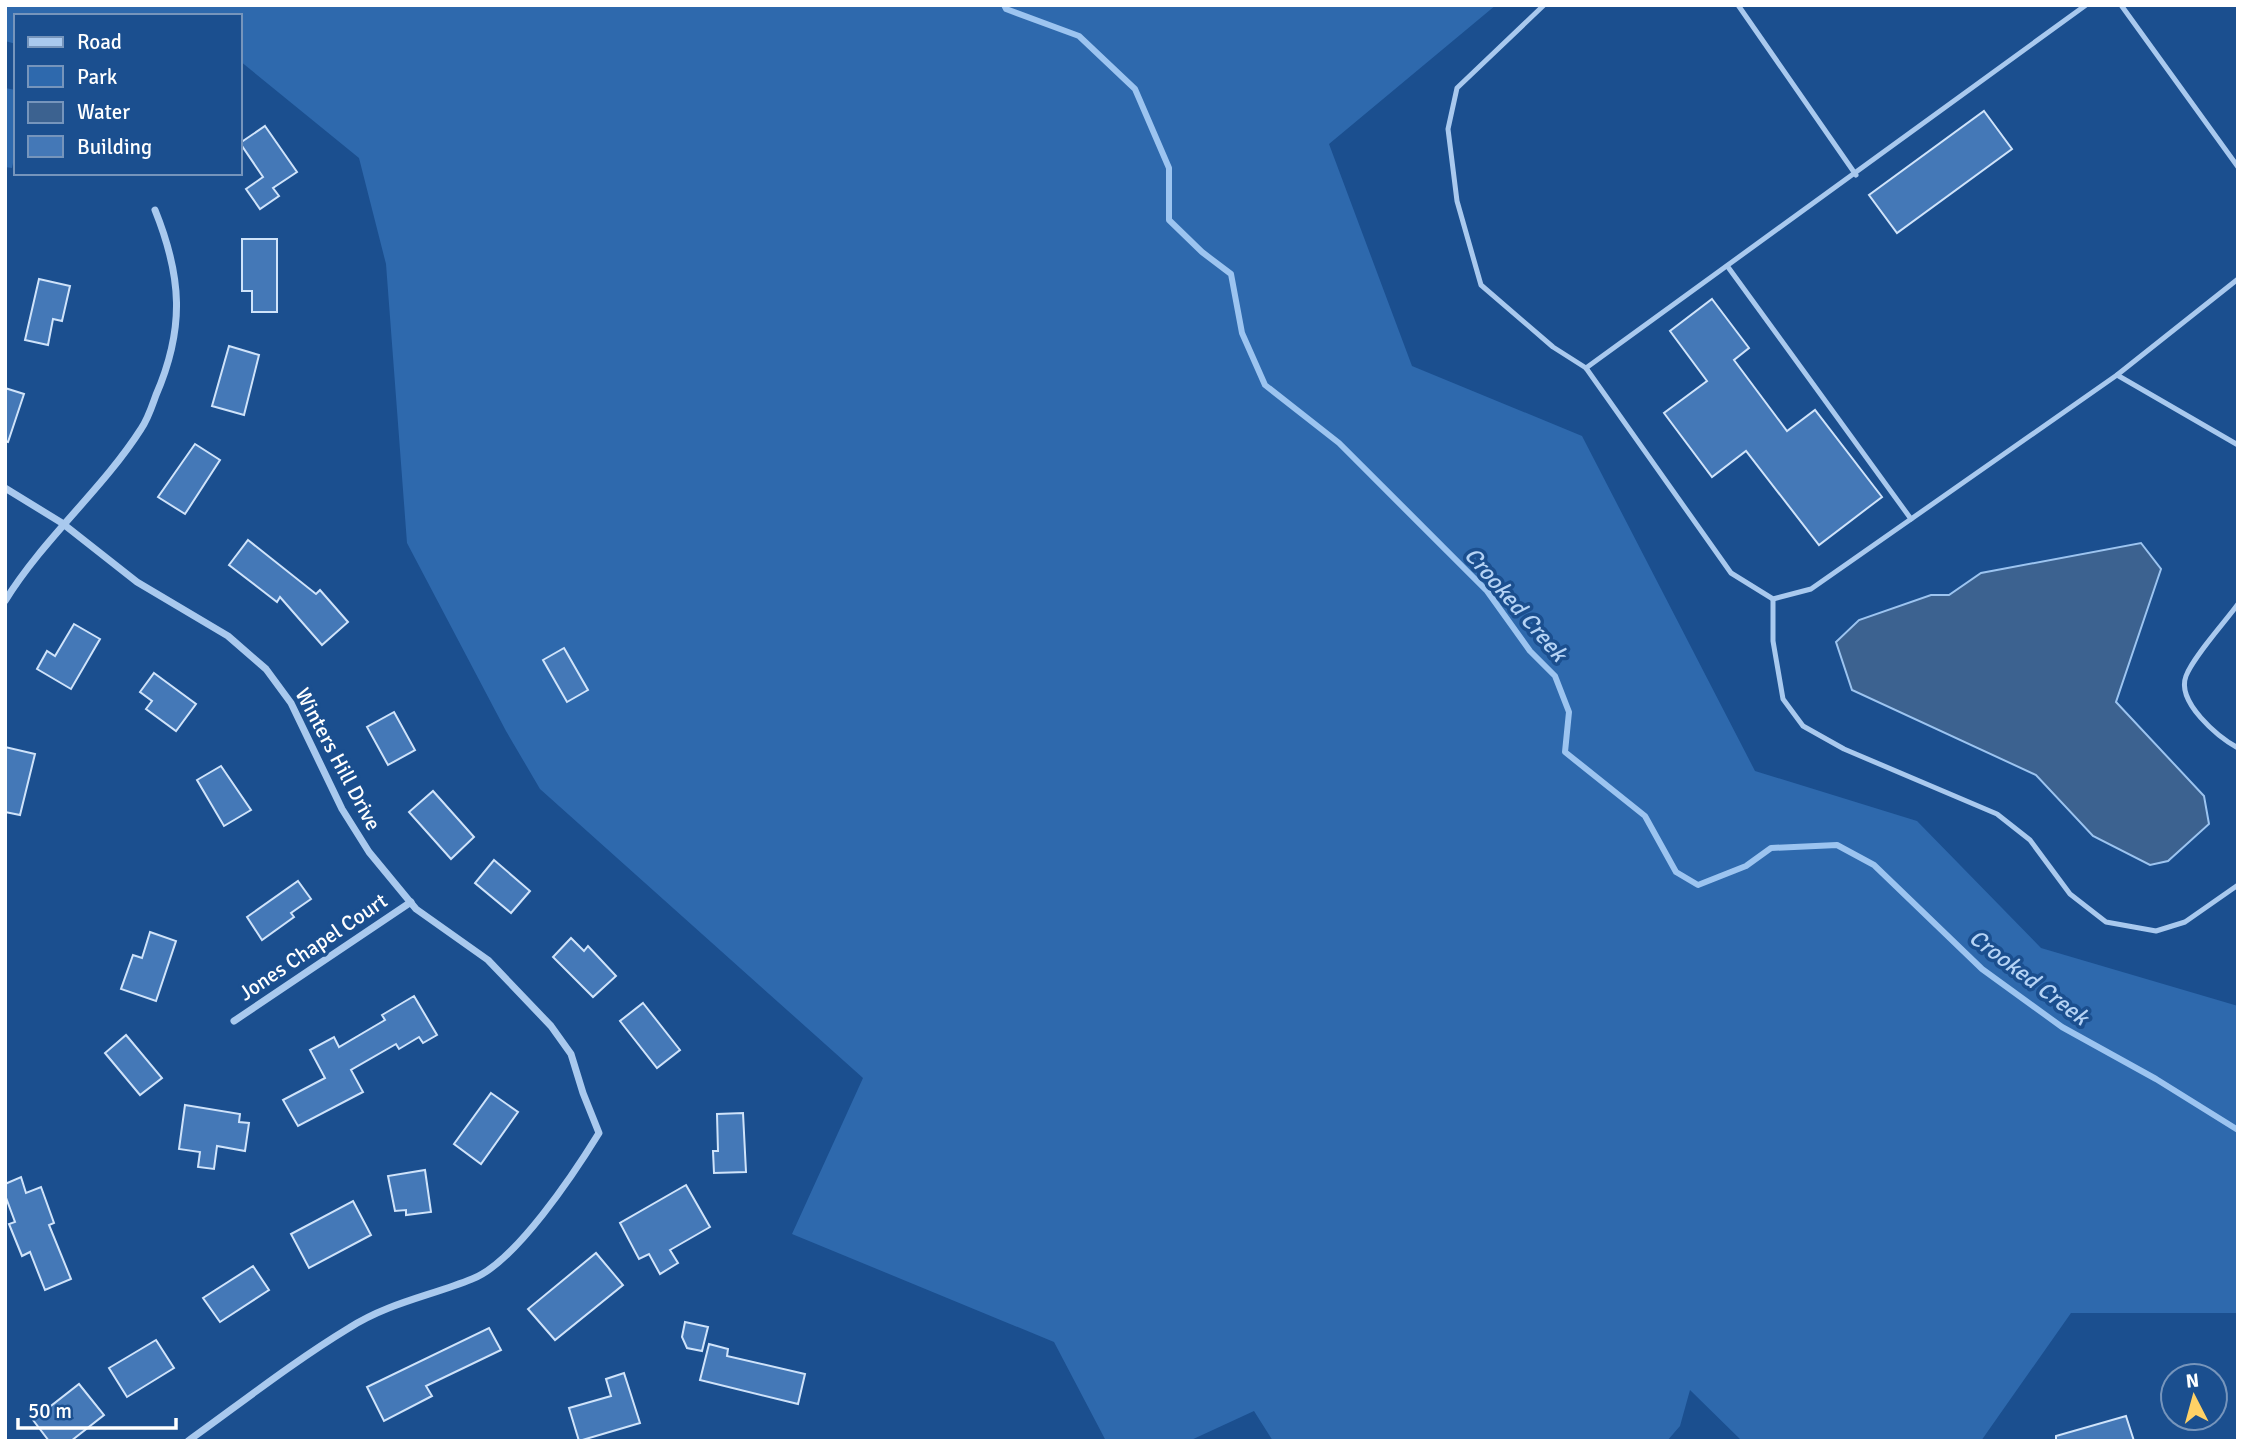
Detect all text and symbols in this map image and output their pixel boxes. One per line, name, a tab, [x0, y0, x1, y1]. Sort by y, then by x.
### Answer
legend	[14, 14, 242, 175]
text: Road	[77, 29, 122, 55]
text: Park	[77, 64, 118, 90]
text: Water	[77, 99, 130, 125]
text: Building	[77, 134, 152, 160]
water label: Crooked Creek	[1458, 541, 1575, 669]
street label: Winters Hill Drive	[289, 683, 387, 835]
street label: Jones Chapel Court	[234, 888, 392, 1006]
water label: Crooked Creek	[1963, 923, 2096, 1033]
north arrow	[2159, 1362, 2229, 1432]
text: N	[2185, 1368, 2200, 1394]
scale bar	[18, 1386, 175, 1430]
text: 50 m	[28, 1398, 72, 1424]

